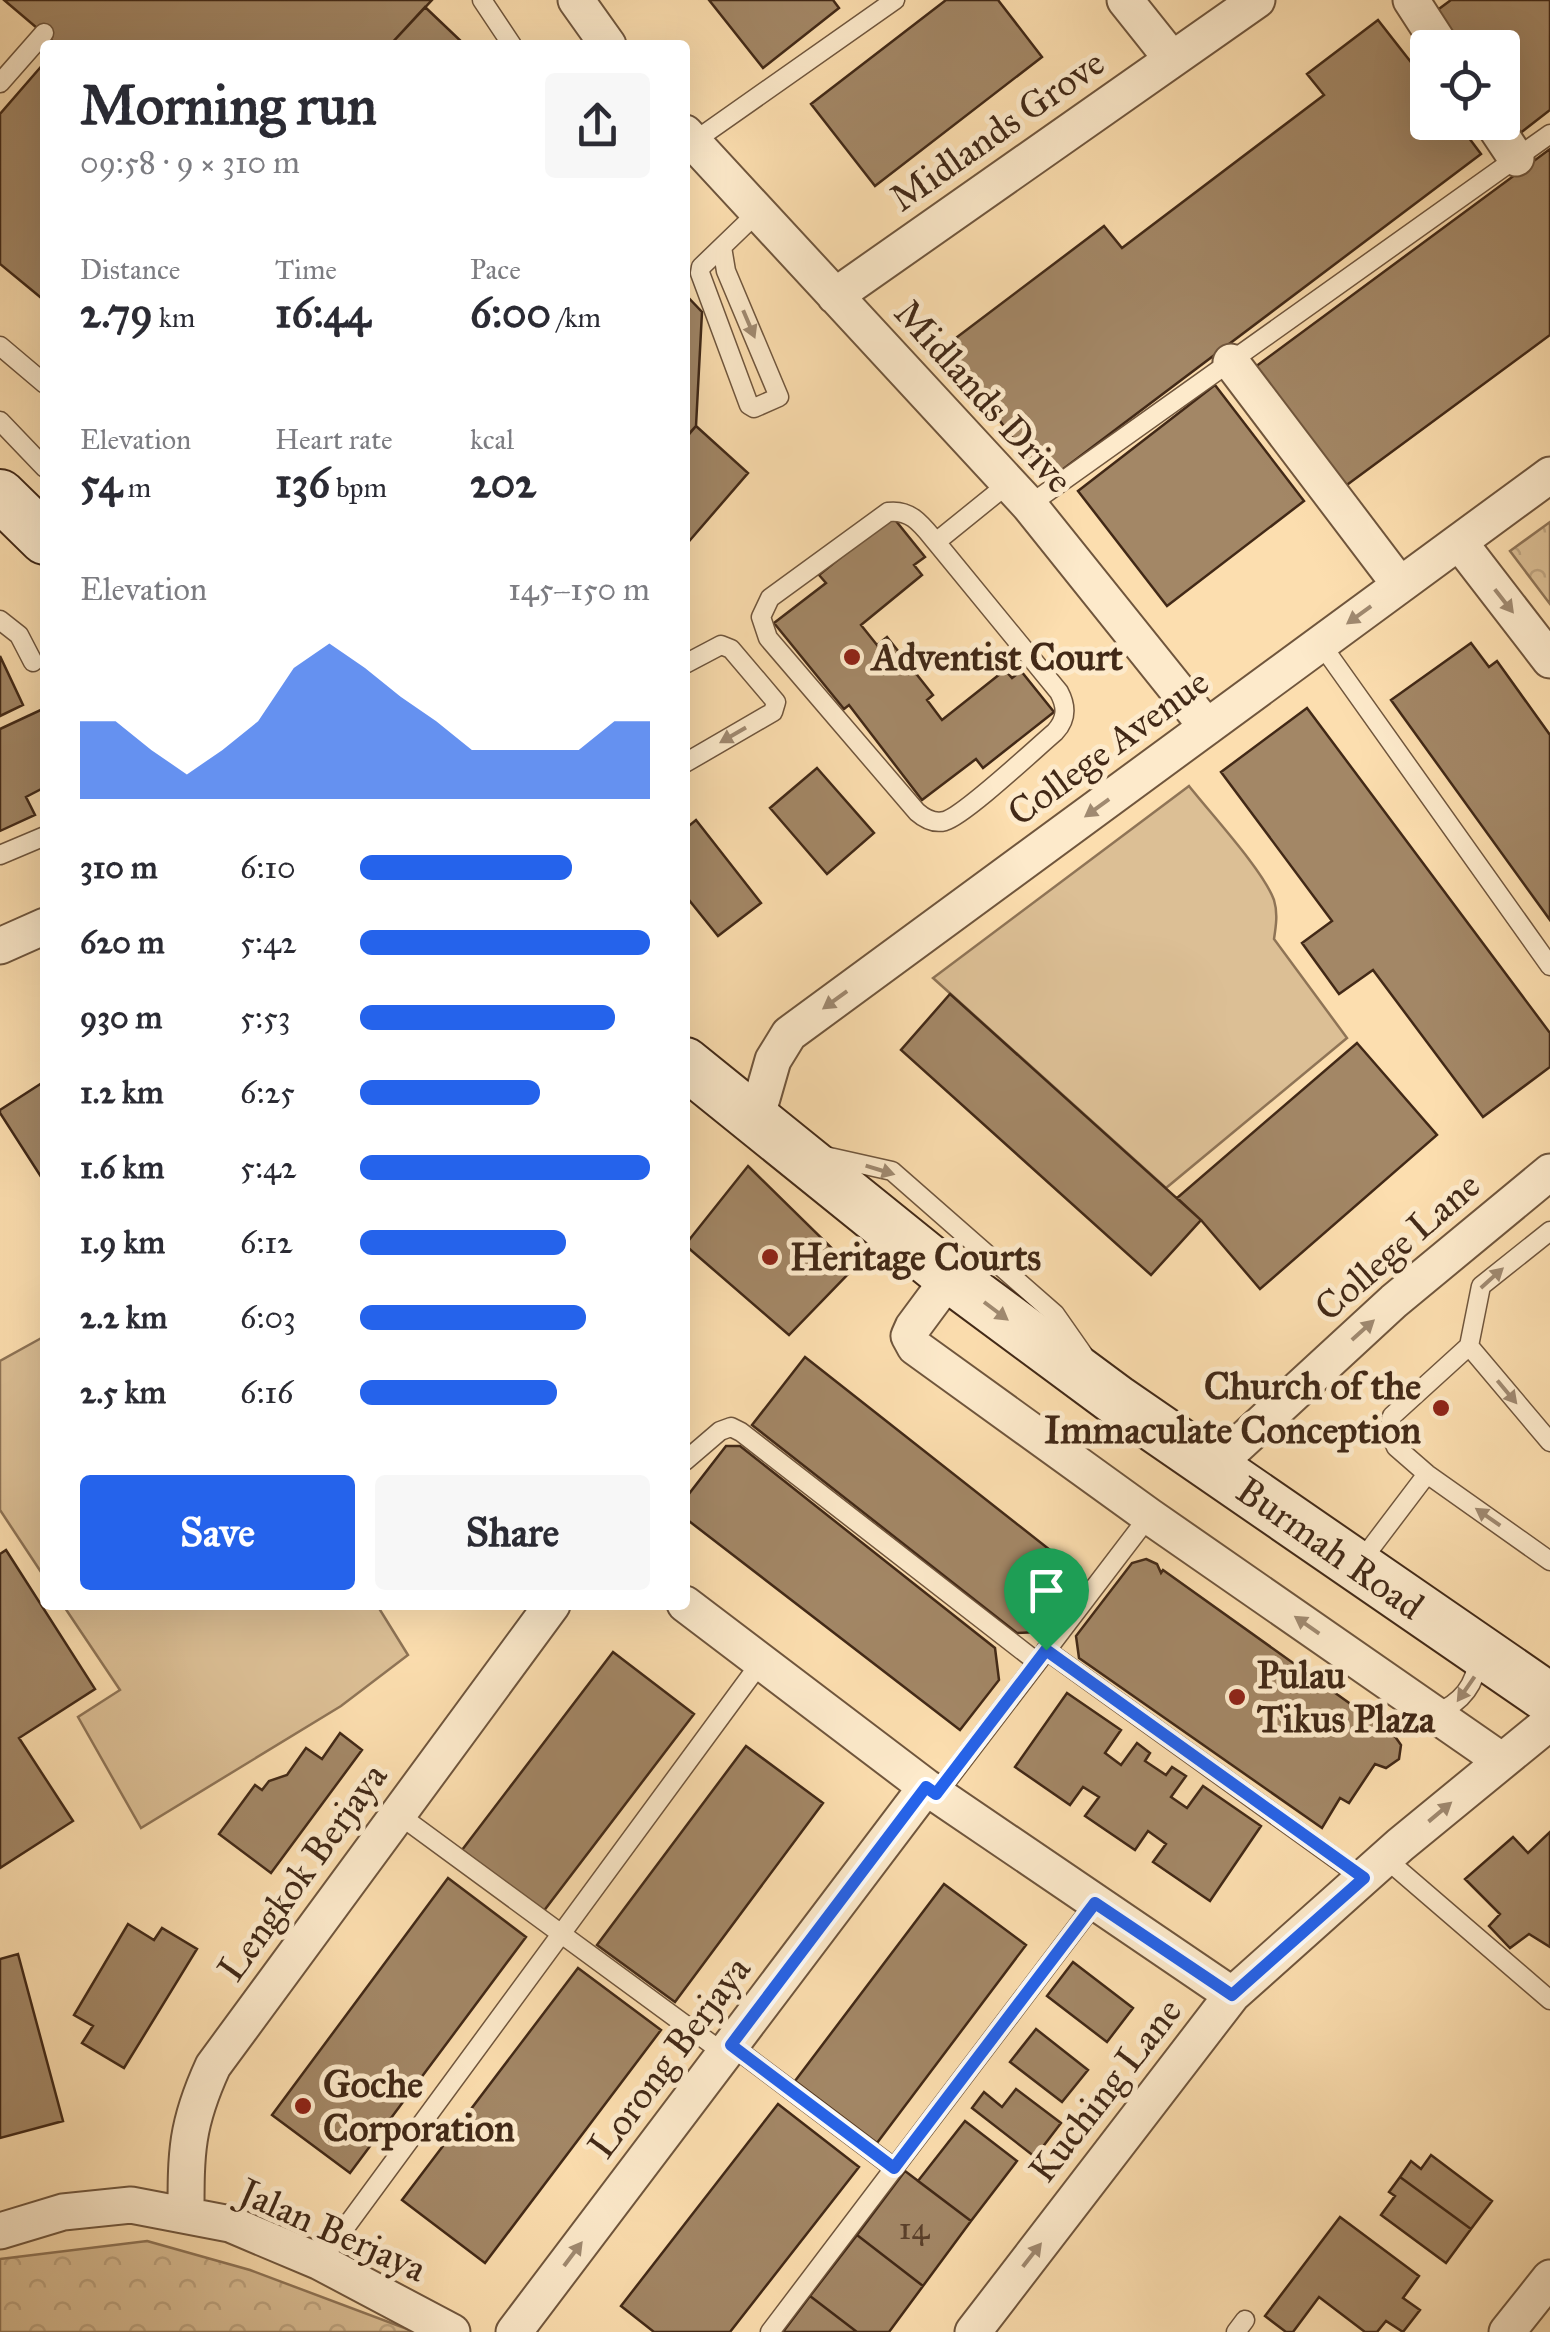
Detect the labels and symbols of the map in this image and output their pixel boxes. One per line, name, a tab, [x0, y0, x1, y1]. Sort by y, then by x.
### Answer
street label: Midlands Grove	[881, 39, 1113, 221]
street label: Midlands Drive	[885, 290, 1083, 502]
one-way arrow	[741, 309, 757, 339]
one-way arrow	[1494, 588, 1514, 614]
one-way arrow	[1346, 605, 1372, 625]
place label: Adventist Court	[870, 634, 1124, 680]
marker: Adventist Court	[841, 646, 863, 668]
street label: College Avenue	[999, 659, 1217, 835]
one-way arrow	[719, 726, 747, 743]
one-way arrow	[1084, 797, 1110, 817]
one-way arrow	[822, 990, 848, 1010]
street label: College Lane	[1305, 1162, 1489, 1330]
one-way arrow	[865, 1163, 896, 1178]
place label: Heritage Courts	[790, 1234, 1041, 1280]
marker: Heritage Courts	[759, 1246, 781, 1268]
one-way arrow	[1479, 1268, 1504, 1290]
one-way arrow	[983, 1300, 1009, 1320]
one-way arrow	[1351, 1319, 1375, 1342]
place label: Church of the Immaculate Conception	[1044, 1363, 1421, 1453]
one-way arrow	[1496, 1379, 1518, 1404]
marker: Church of the Immaculate Conception	[1430, 1397, 1452, 1419]
street label: Burmah Road	[1228, 1467, 1432, 1629]
one-way arrow	[1475, 1508, 1502, 1528]
pin	[1004, 1548, 1089, 1651]
one-way arrow	[1294, 1616, 1320, 1635]
place label: Pulau Tikus Plaza	[1257, 1652, 1436, 1742]
one-way arrow	[1456, 1675, 1476, 1702]
marker: Pulau Tikus Plaza	[1226, 1686, 1248, 1708]
street label: Lengkok Berjaya	[208, 1753, 397, 1990]
one-way arrow	[1428, 1802, 1453, 1823]
street label: Lorong Berjaya	[578, 1946, 760, 2167]
street label: Kuching Lane	[1019, 1989, 1191, 2191]
place label: Goche Corporation	[323, 2061, 515, 2151]
marker: Goche Corporation	[292, 2095, 314, 2117]
street label: Jalan Berjaya	[229, 2167, 434, 2293]
house number: 14	[899, 2209, 930, 2248]
one-way arrow	[563, 2241, 583, 2267]
one-way arrow	[1022, 2242, 1042, 2268]

